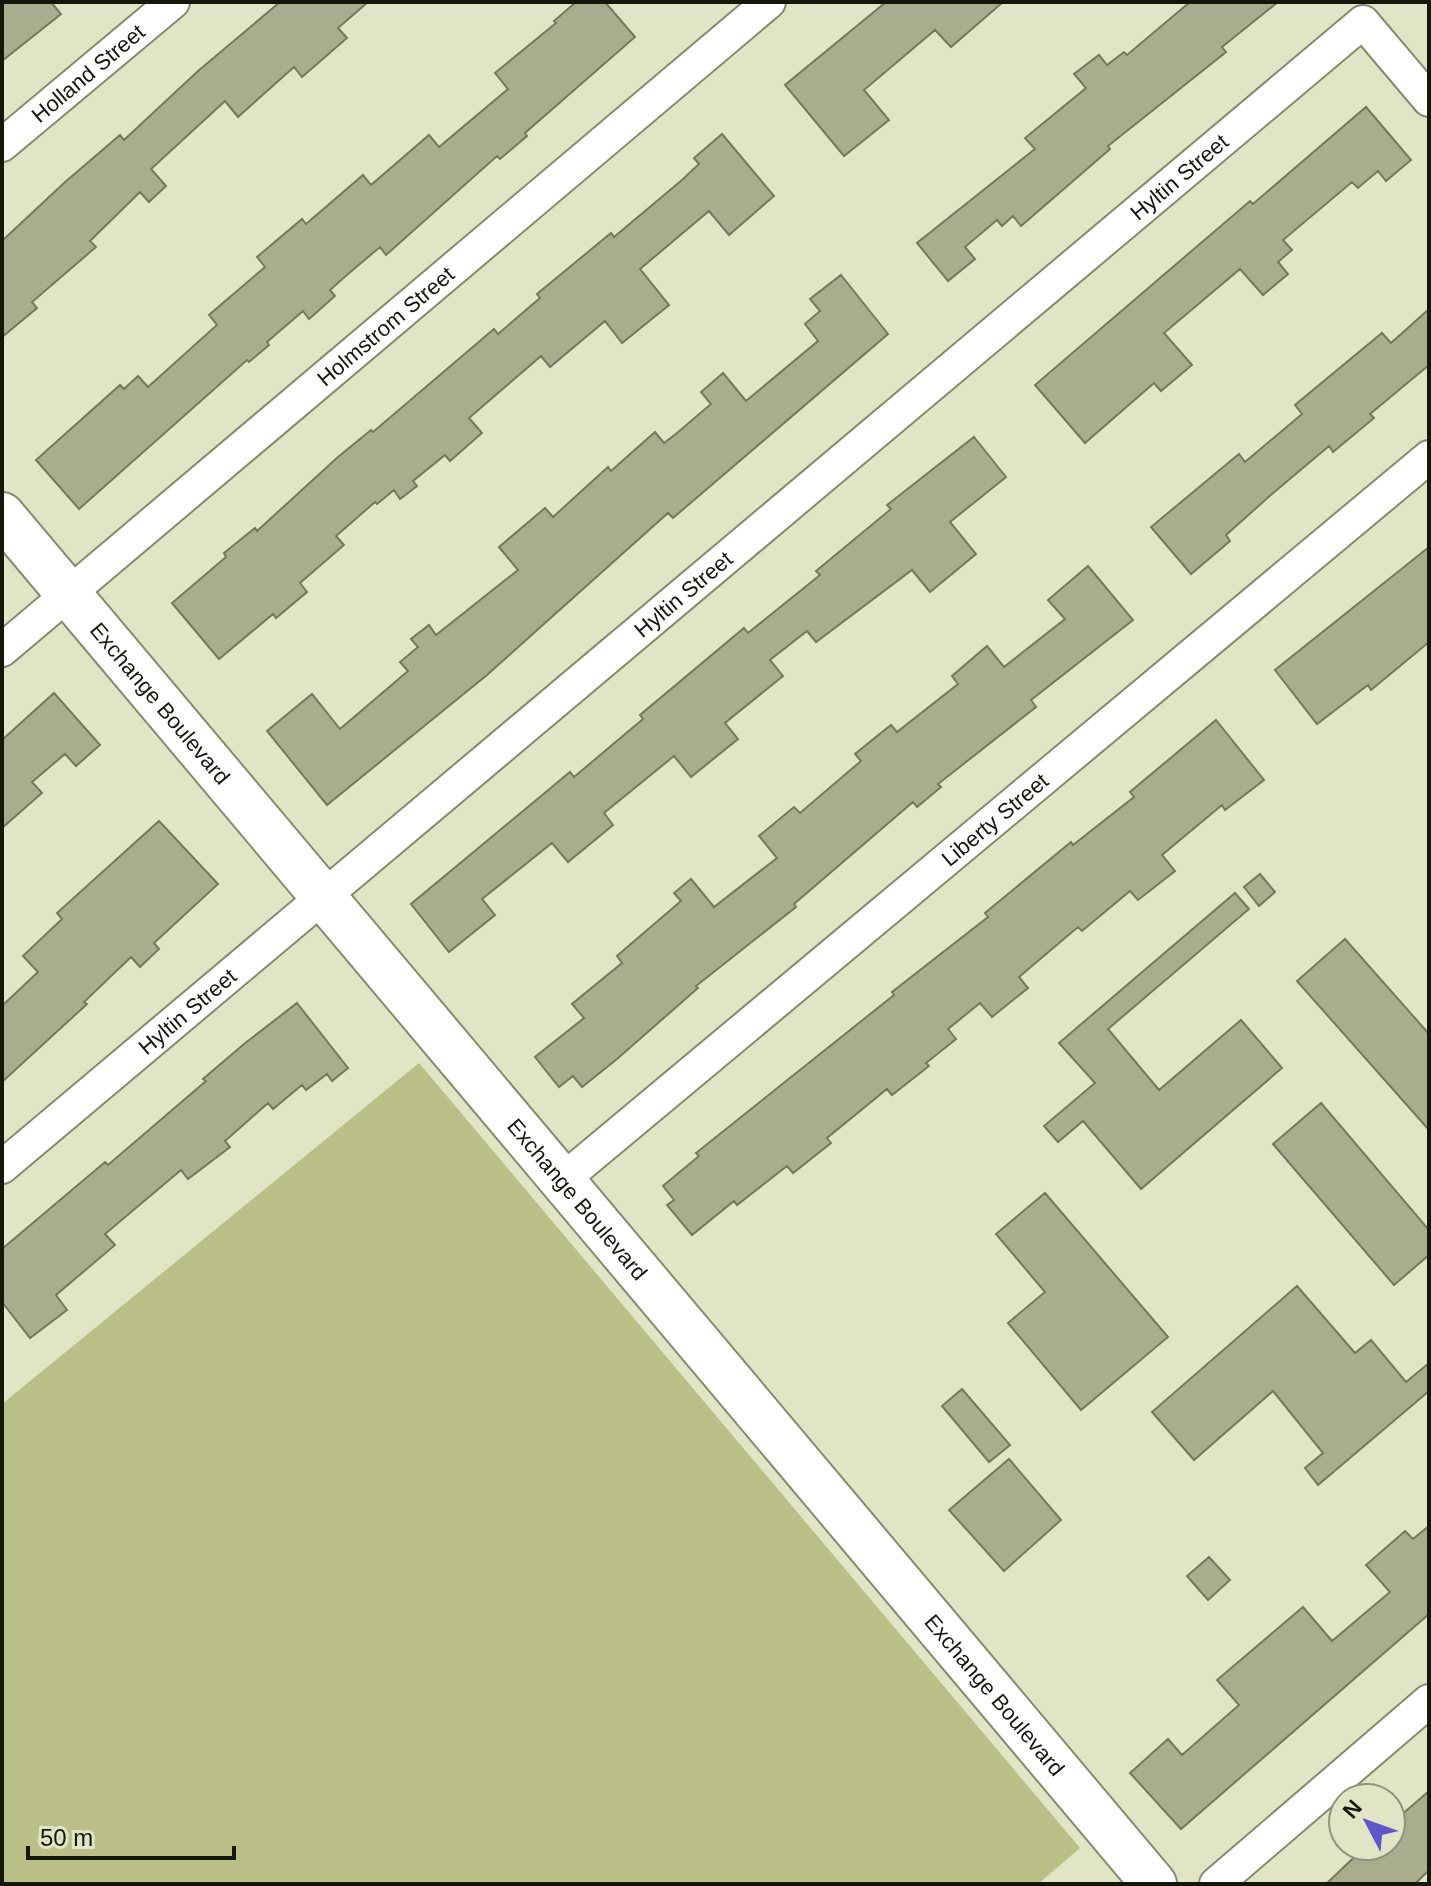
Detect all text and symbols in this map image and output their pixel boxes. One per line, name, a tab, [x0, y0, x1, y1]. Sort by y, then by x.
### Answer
street label: Holland Street	[27, 19, 150, 128]
street label: Hyltin Street	[1125, 129, 1233, 225]
street label: Holmstrom Street	[312, 262, 459, 391]
street label: Hyltin Street	[629, 546, 737, 643]
street label: Exchange Boulevard	[85, 618, 235, 789]
street label: Liberty Street	[937, 768, 1053, 871]
street label: Hyltin Street	[134, 963, 241, 1060]
street label: Exchange Boulevard	[502, 1114, 652, 1285]
street label: Exchange Boulevard	[919, 1609, 1069, 1781]
north arrow	[1327, 1782, 1407, 1862]
text: N	[1338, 1795, 1367, 1823]
scale bar	[28, 1810, 234, 1860]
text: 50 m	[40, 1824, 93, 1851]

